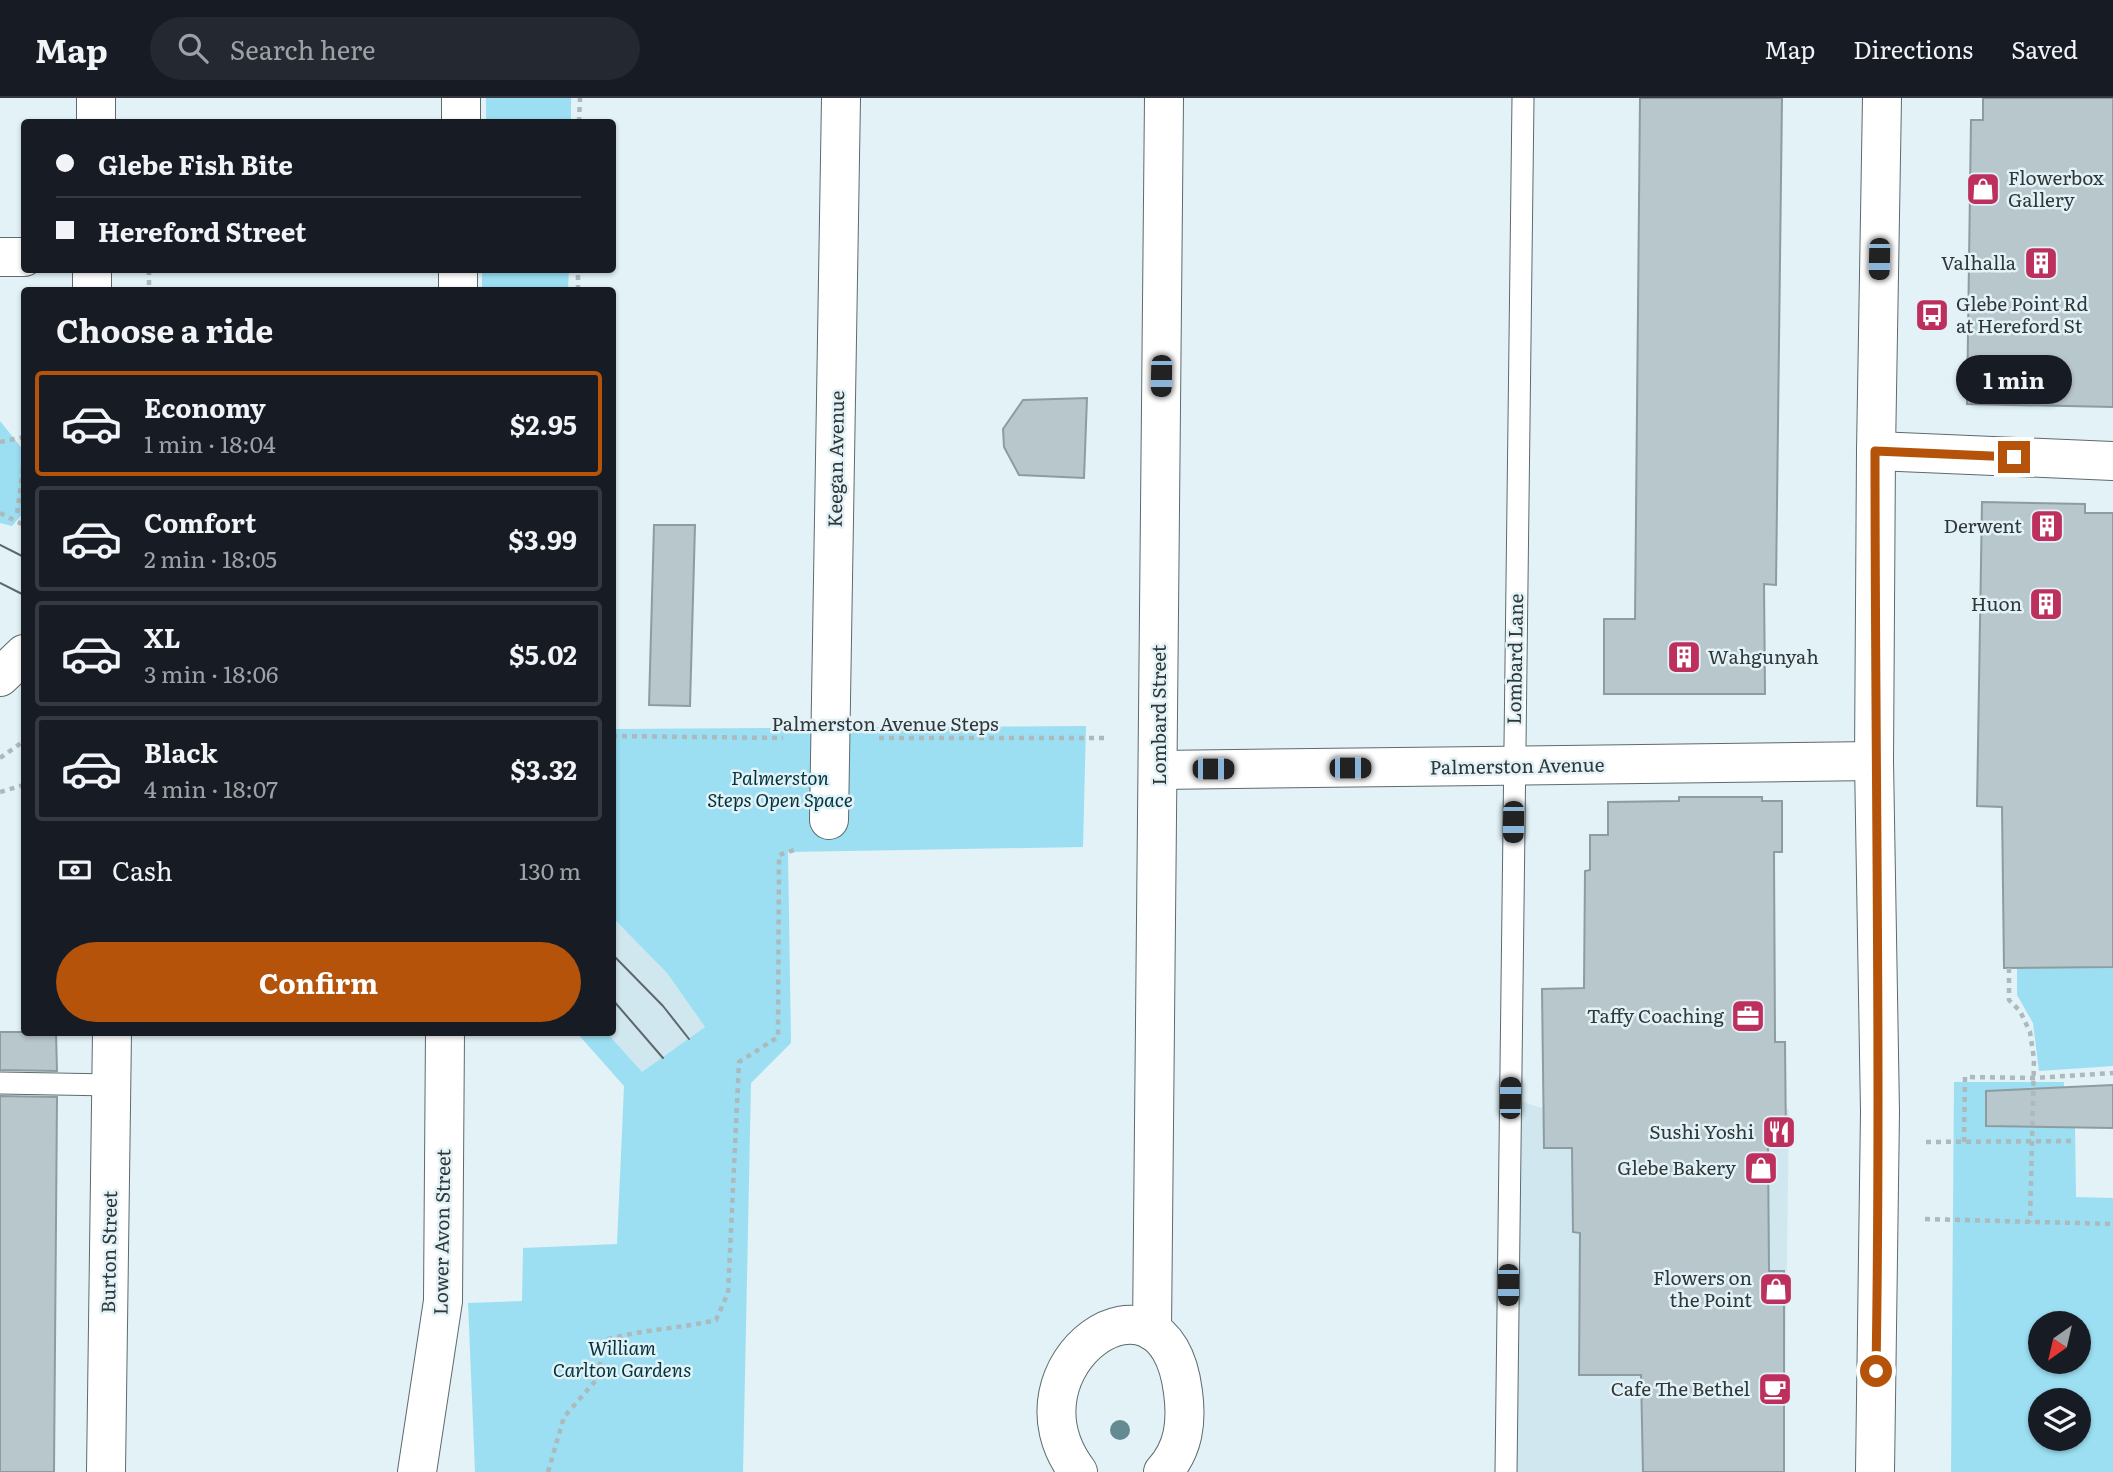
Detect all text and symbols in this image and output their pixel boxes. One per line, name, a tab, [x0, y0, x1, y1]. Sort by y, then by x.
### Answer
search box	[150, 17, 640, 80]
text: Map	[35, 24, 108, 73]
icon: search	[174, 29, 212, 67]
text: Search here	[230, 29, 376, 68]
text: Map	[1764, 31, 1815, 66]
text: Directions	[1853, 31, 1973, 66]
text: Saved	[2011, 31, 2078, 66]
text: Glebe Fish Bite	[98, 144, 293, 183]
place label: Flowerbox Gallery	[2008, 163, 2104, 213]
shop icon: Flowerbox Gallery	[1964, 170, 2002, 208]
text: Hereford Street	[98, 211, 307, 250]
car	[1869, 238, 1890, 280]
building icon: Valhalla	[2022, 244, 2060, 282]
place label: Valhalla	[1941, 248, 2017, 276]
place label: Glebe Point Rd at Hereford St	[1956, 289, 2089, 339]
bus stop icon: Glebe Point Rd at Hereford St	[1913, 296, 1951, 334]
text: Choose a ride	[56, 305, 273, 353]
car	[1151, 355, 1172, 397]
callout: 1 min	[1956, 356, 2072, 404]
text: 1 min	[1983, 362, 2045, 396]
text: Economy	[144, 387, 266, 426]
street label: Keegan Avenue	[820, 390, 850, 528]
icon: car	[60, 392, 123, 455]
text: $2.95	[510, 404, 577, 443]
text: 1 min · 18:04	[144, 426, 276, 460]
route end	[1998, 441, 2030, 473]
text: Comfort	[144, 502, 256, 541]
icon: car	[60, 507, 123, 570]
building icon: Derwent	[2028, 507, 2066, 545]
place label: Derwent	[1943, 511, 2022, 539]
text: $3.99	[509, 519, 577, 558]
text: 2 min · 18:05	[144, 541, 277, 575]
building icon: Huon	[2027, 585, 2065, 623]
place label: Huon	[1971, 589, 2022, 617]
street label: Lombard Lane	[1499, 593, 1529, 725]
text: XL	[144, 617, 181, 656]
icon: car	[60, 622, 123, 685]
text: $5.02	[509, 634, 577, 673]
building icon: Wahgunyah	[1665, 638, 1703, 676]
place label: Wahgunyah	[1708, 642, 1819, 670]
street label: Lombard Street	[1144, 644, 1172, 786]
text: 3 min · 18:06	[144, 656, 278, 690]
street label: Palmerston Avenue Steps	[771, 709, 999, 737]
text: Black	[144, 732, 218, 771]
icon: car	[60, 737, 123, 800]
text: $3.32	[510, 749, 577, 788]
street label: Palmerston Avenue	[1429, 749, 1605, 781]
car	[1330, 758, 1372, 779]
car	[1193, 759, 1235, 780]
park label: Palmerston Steps Open Space	[707, 763, 853, 813]
text: 4 min · 18:07	[144, 771, 278, 805]
car	[1503, 801, 1524, 843]
text: Cash	[112, 850, 173, 889]
icon: cash	[56, 851, 94, 889]
text: 130 m	[519, 853, 581, 887]
button: Confirm	[56, 942, 581, 1022]
office icon: Taffy Coaching	[1729, 997, 1767, 1035]
place label: Taffy Coaching	[1587, 1001, 1724, 1029]
car	[1500, 1077, 1521, 1119]
restaurant icon: Sushi Yoshi	[1760, 1113, 1798, 1151]
place label: Sushi Yoshi	[1649, 1117, 1754, 1145]
street label: Lower Avon Street	[426, 1148, 456, 1315]
shop icon: Glebe Bakery	[1742, 1149, 1780, 1187]
place label: Glebe Bakery	[1617, 1153, 1736, 1181]
street label: Burton Street	[93, 1190, 123, 1314]
place label: Flowers on the Point	[1653, 1263, 1752, 1313]
car	[1498, 1264, 1519, 1306]
shop icon: Flowers on the Point	[1757, 1270, 1795, 1308]
north arrow	[2028, 1311, 2091, 1374]
map controls	[2028, 1311, 2091, 1451]
park label: William Carlton Gardens	[553, 1333, 691, 1383]
route start	[1860, 1355, 1892, 1387]
cafe icon: Cafe The Bethel	[1756, 1370, 1794, 1408]
place label: Cafe The Bethel	[1611, 1374, 1750, 1402]
button: layers	[2028, 1388, 2091, 1451]

